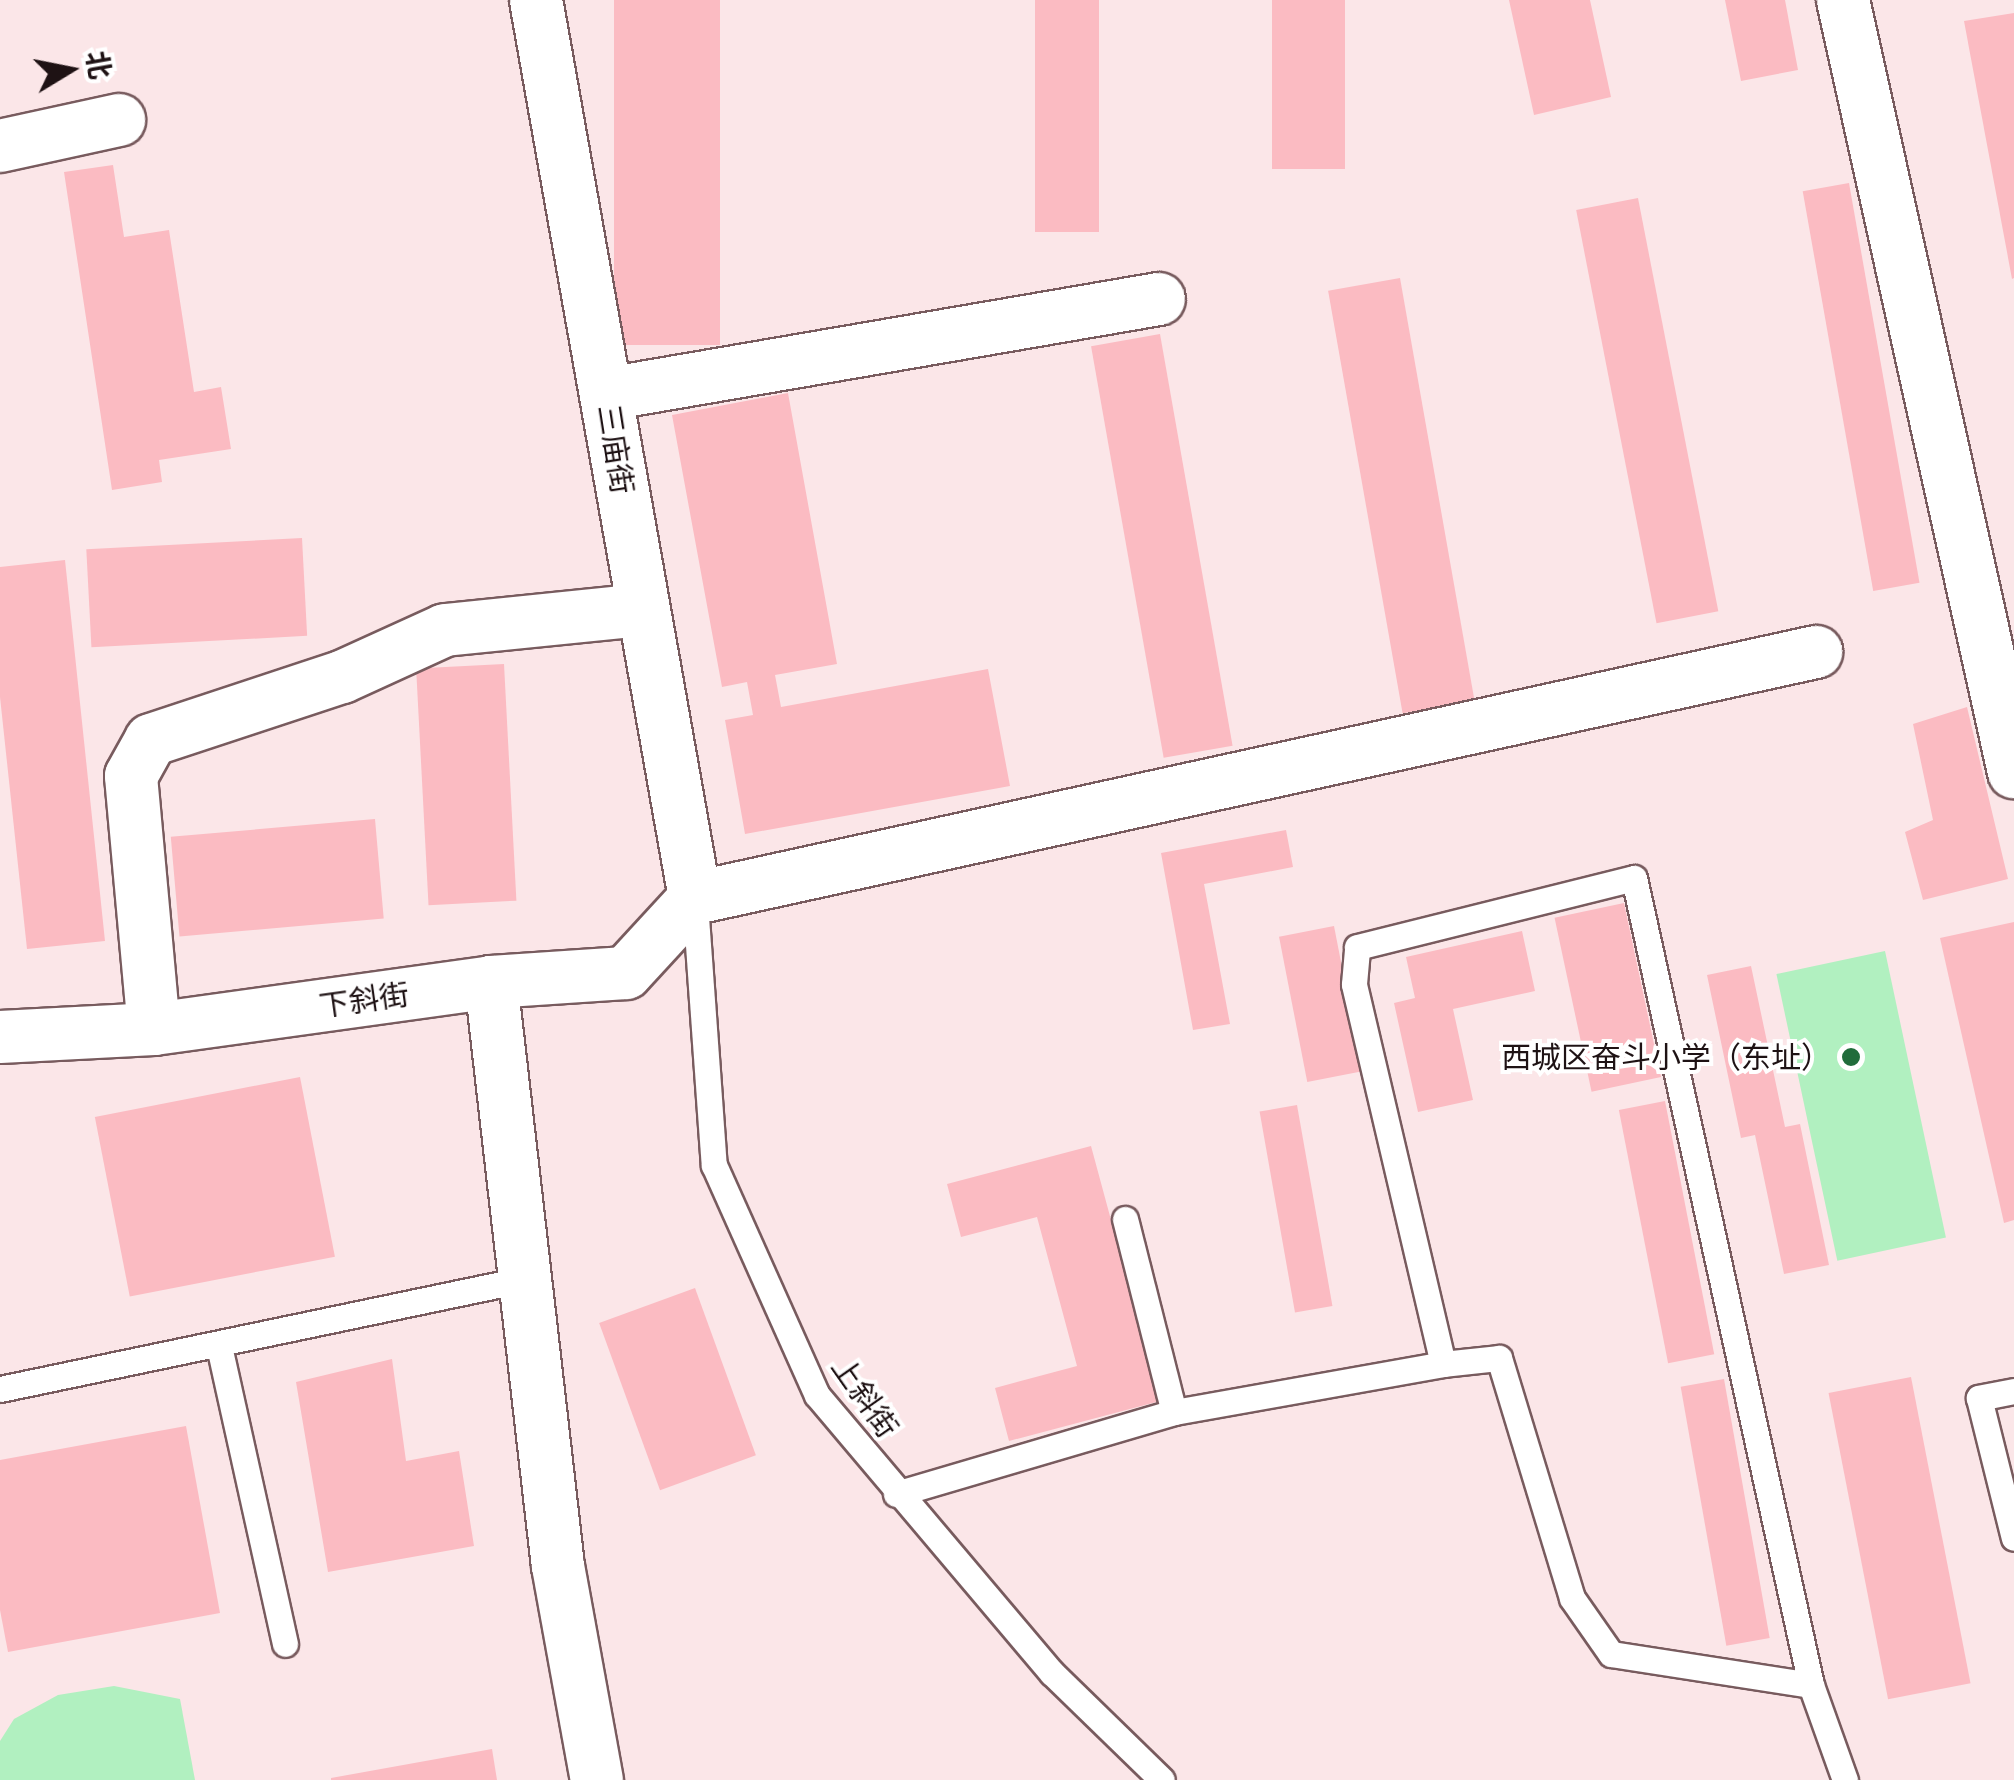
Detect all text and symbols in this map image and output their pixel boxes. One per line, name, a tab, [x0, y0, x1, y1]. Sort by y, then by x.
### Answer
north arrow	[20, 20, 120, 120]
text: 北	[78, 48, 121, 82]
street label: 三庙街	[591, 402, 641, 496]
street label: 下斜街	[317, 976, 411, 1024]
place label: 西城区奋斗小学（东址）	[1501, 1039, 1831, 1075]
marker: 西城区奋斗小学（东址）	[1840, 1046, 1862, 1068]
street label: 上斜街	[824, 1350, 906, 1444]

